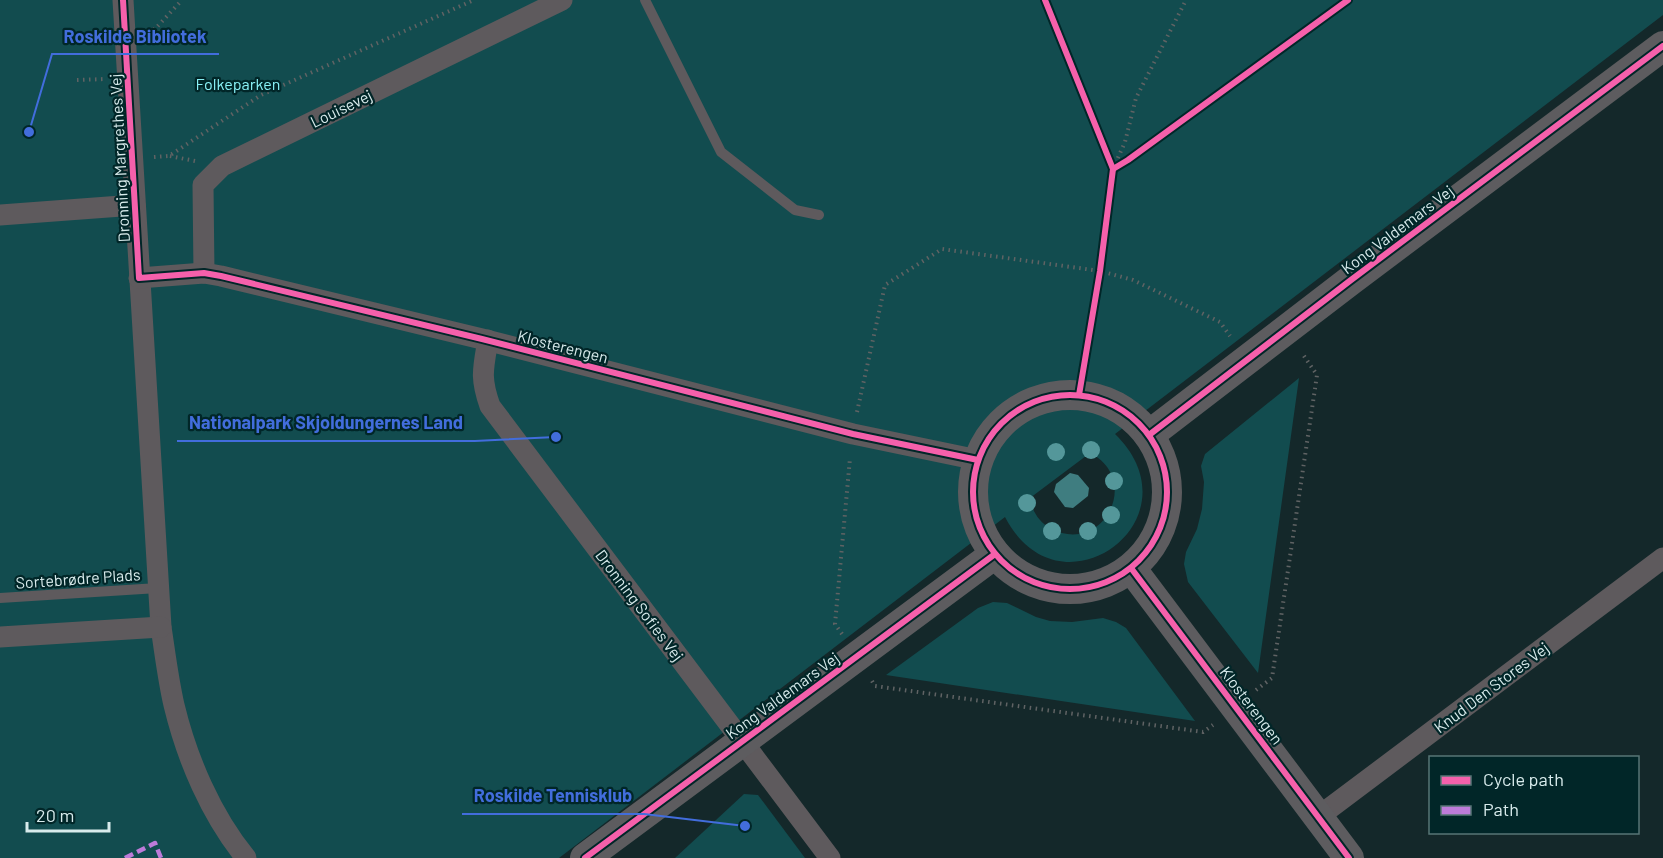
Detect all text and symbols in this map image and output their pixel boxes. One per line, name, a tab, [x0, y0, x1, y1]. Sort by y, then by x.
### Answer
callout: Roskilde Bibliotek	[52, 18, 219, 54]
text: Roskilde Bibliotek	[63, 25, 207, 47]
street label: Dronning Margrethes Vej	[105, 73, 133, 243]
park label: Folkeparken	[196, 74, 280, 93]
street label: Louisevej	[307, 85, 375, 131]
street label: Kong Valdemars Vej	[1337, 181, 1457, 277]
street label: Klosterengen	[516, 326, 610, 366]
callout: Nationalpark Skjoldungernes Land	[177, 405, 475, 441]
text: Nationalpark Skjoldungernes Land	[189, 411, 463, 433]
street label: Dronning Sofies Vej	[592, 546, 688, 664]
street label: Sortebrødre Plads	[15, 564, 141, 592]
street label: Knud Den Stores Vej	[1430, 638, 1552, 736]
street label: Kong Valdemars Vej	[722, 647, 842, 743]
street label: Klosterengen	[1217, 662, 1287, 748]
legend	[1429, 756, 1639, 834]
text: Cycle path	[1483, 768, 1564, 790]
callout: Roskilde Tennisklub	[462, 778, 644, 814]
text: Roskilde Tennisklub	[474, 784, 632, 806]
scale bar	[27, 795, 110, 833]
text: Path	[1483, 798, 1519, 820]
text: 20 m	[36, 804, 74, 826]

